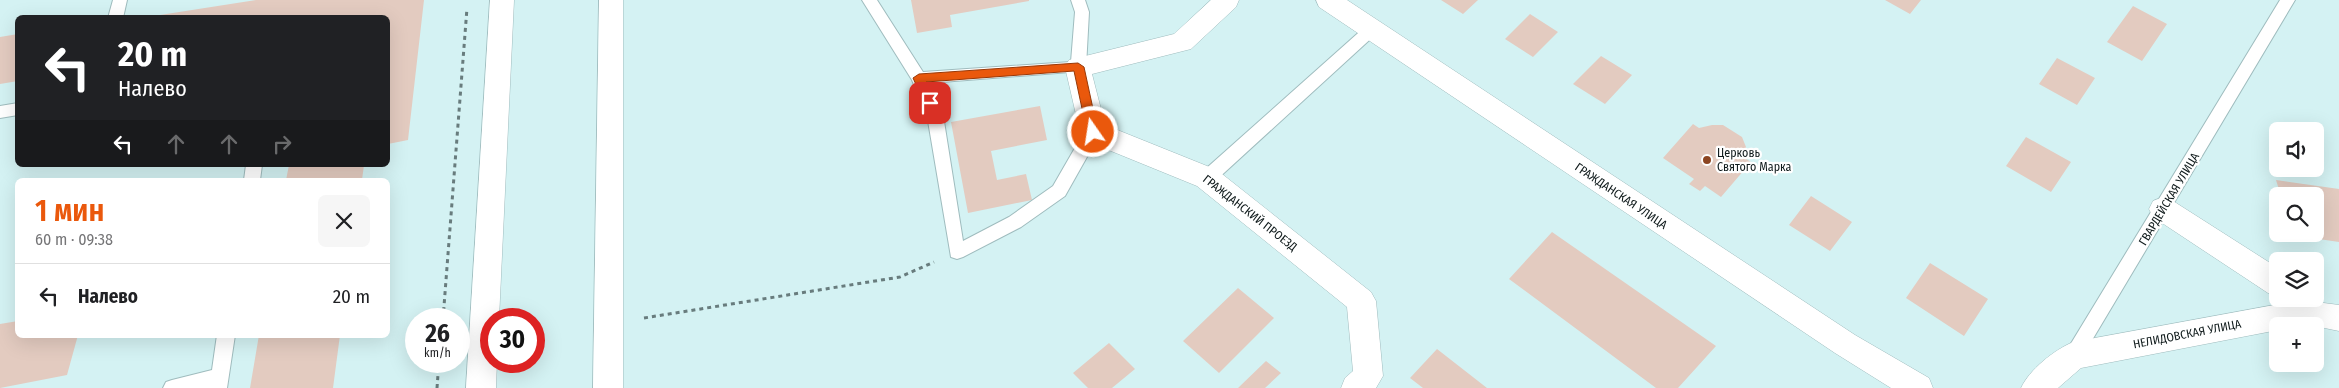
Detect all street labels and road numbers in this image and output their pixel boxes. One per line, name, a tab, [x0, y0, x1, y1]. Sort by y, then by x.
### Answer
street label: ГВАРДЕЙСКАЯ УЛИЦА	[2135, 149, 2202, 248]
street label: ГРАЖДАНСКАЯ УЛИЦА	[1572, 160, 1670, 232]
street label: ГРАЖДАНСКИЙ ПРОЕЗД	[1200, 171, 1301, 254]
street label: НЕЛИДОВСКАЯ УЛИЦА	[2132, 317, 2243, 351]

